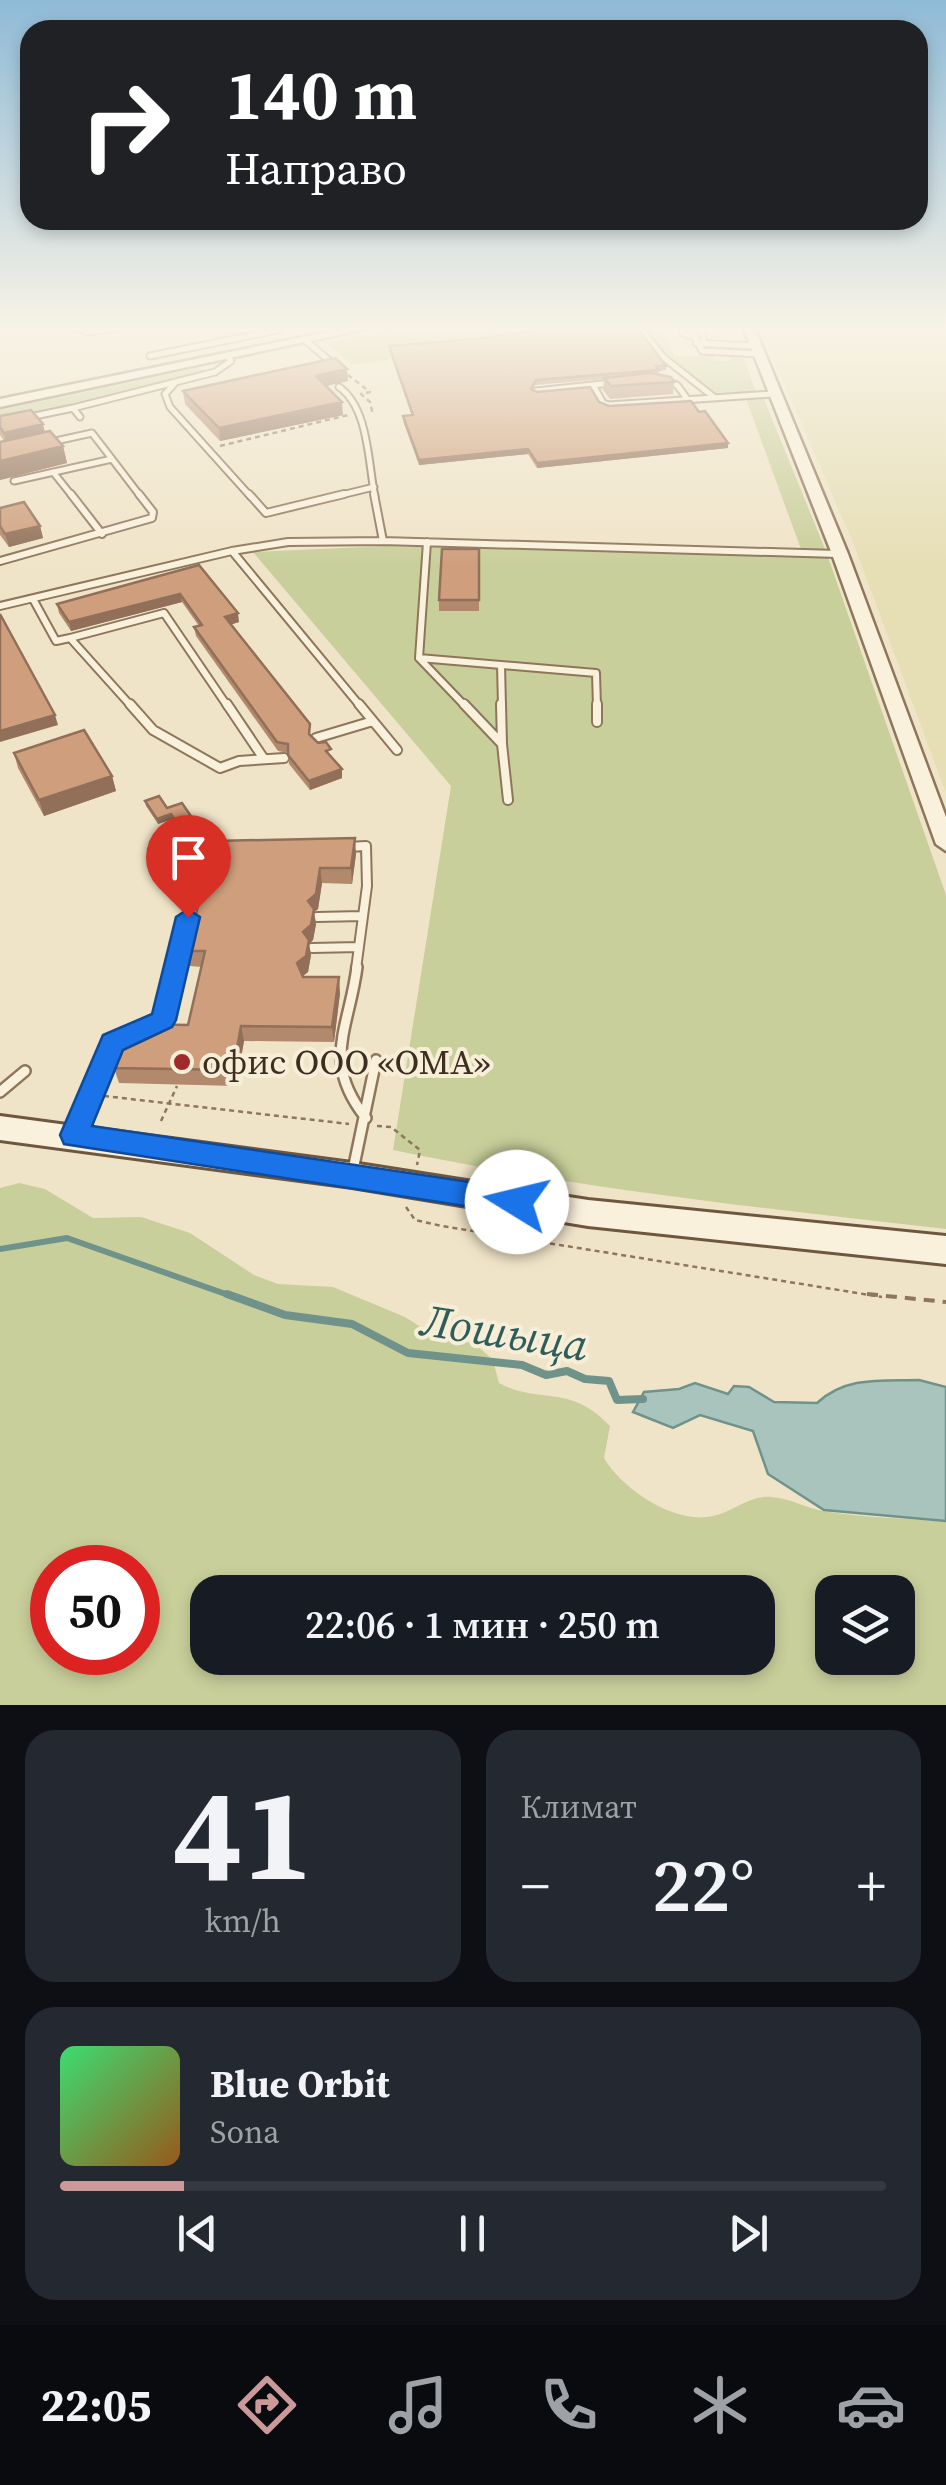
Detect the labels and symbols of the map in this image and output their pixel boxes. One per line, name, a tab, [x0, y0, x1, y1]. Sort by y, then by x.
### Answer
pin	[146, 815, 231, 918]
place label: офис ООО «ОМА»	[202, 1038, 490, 1086]
marker: офис ООО «ОМА»	[171, 1051, 193, 1073]
position arrow	[465, 1150, 569, 1254]
water label: Лошыца	[415, 1288, 593, 1376]
speed limit sign: 50	[30, 1545, 160, 1675]

